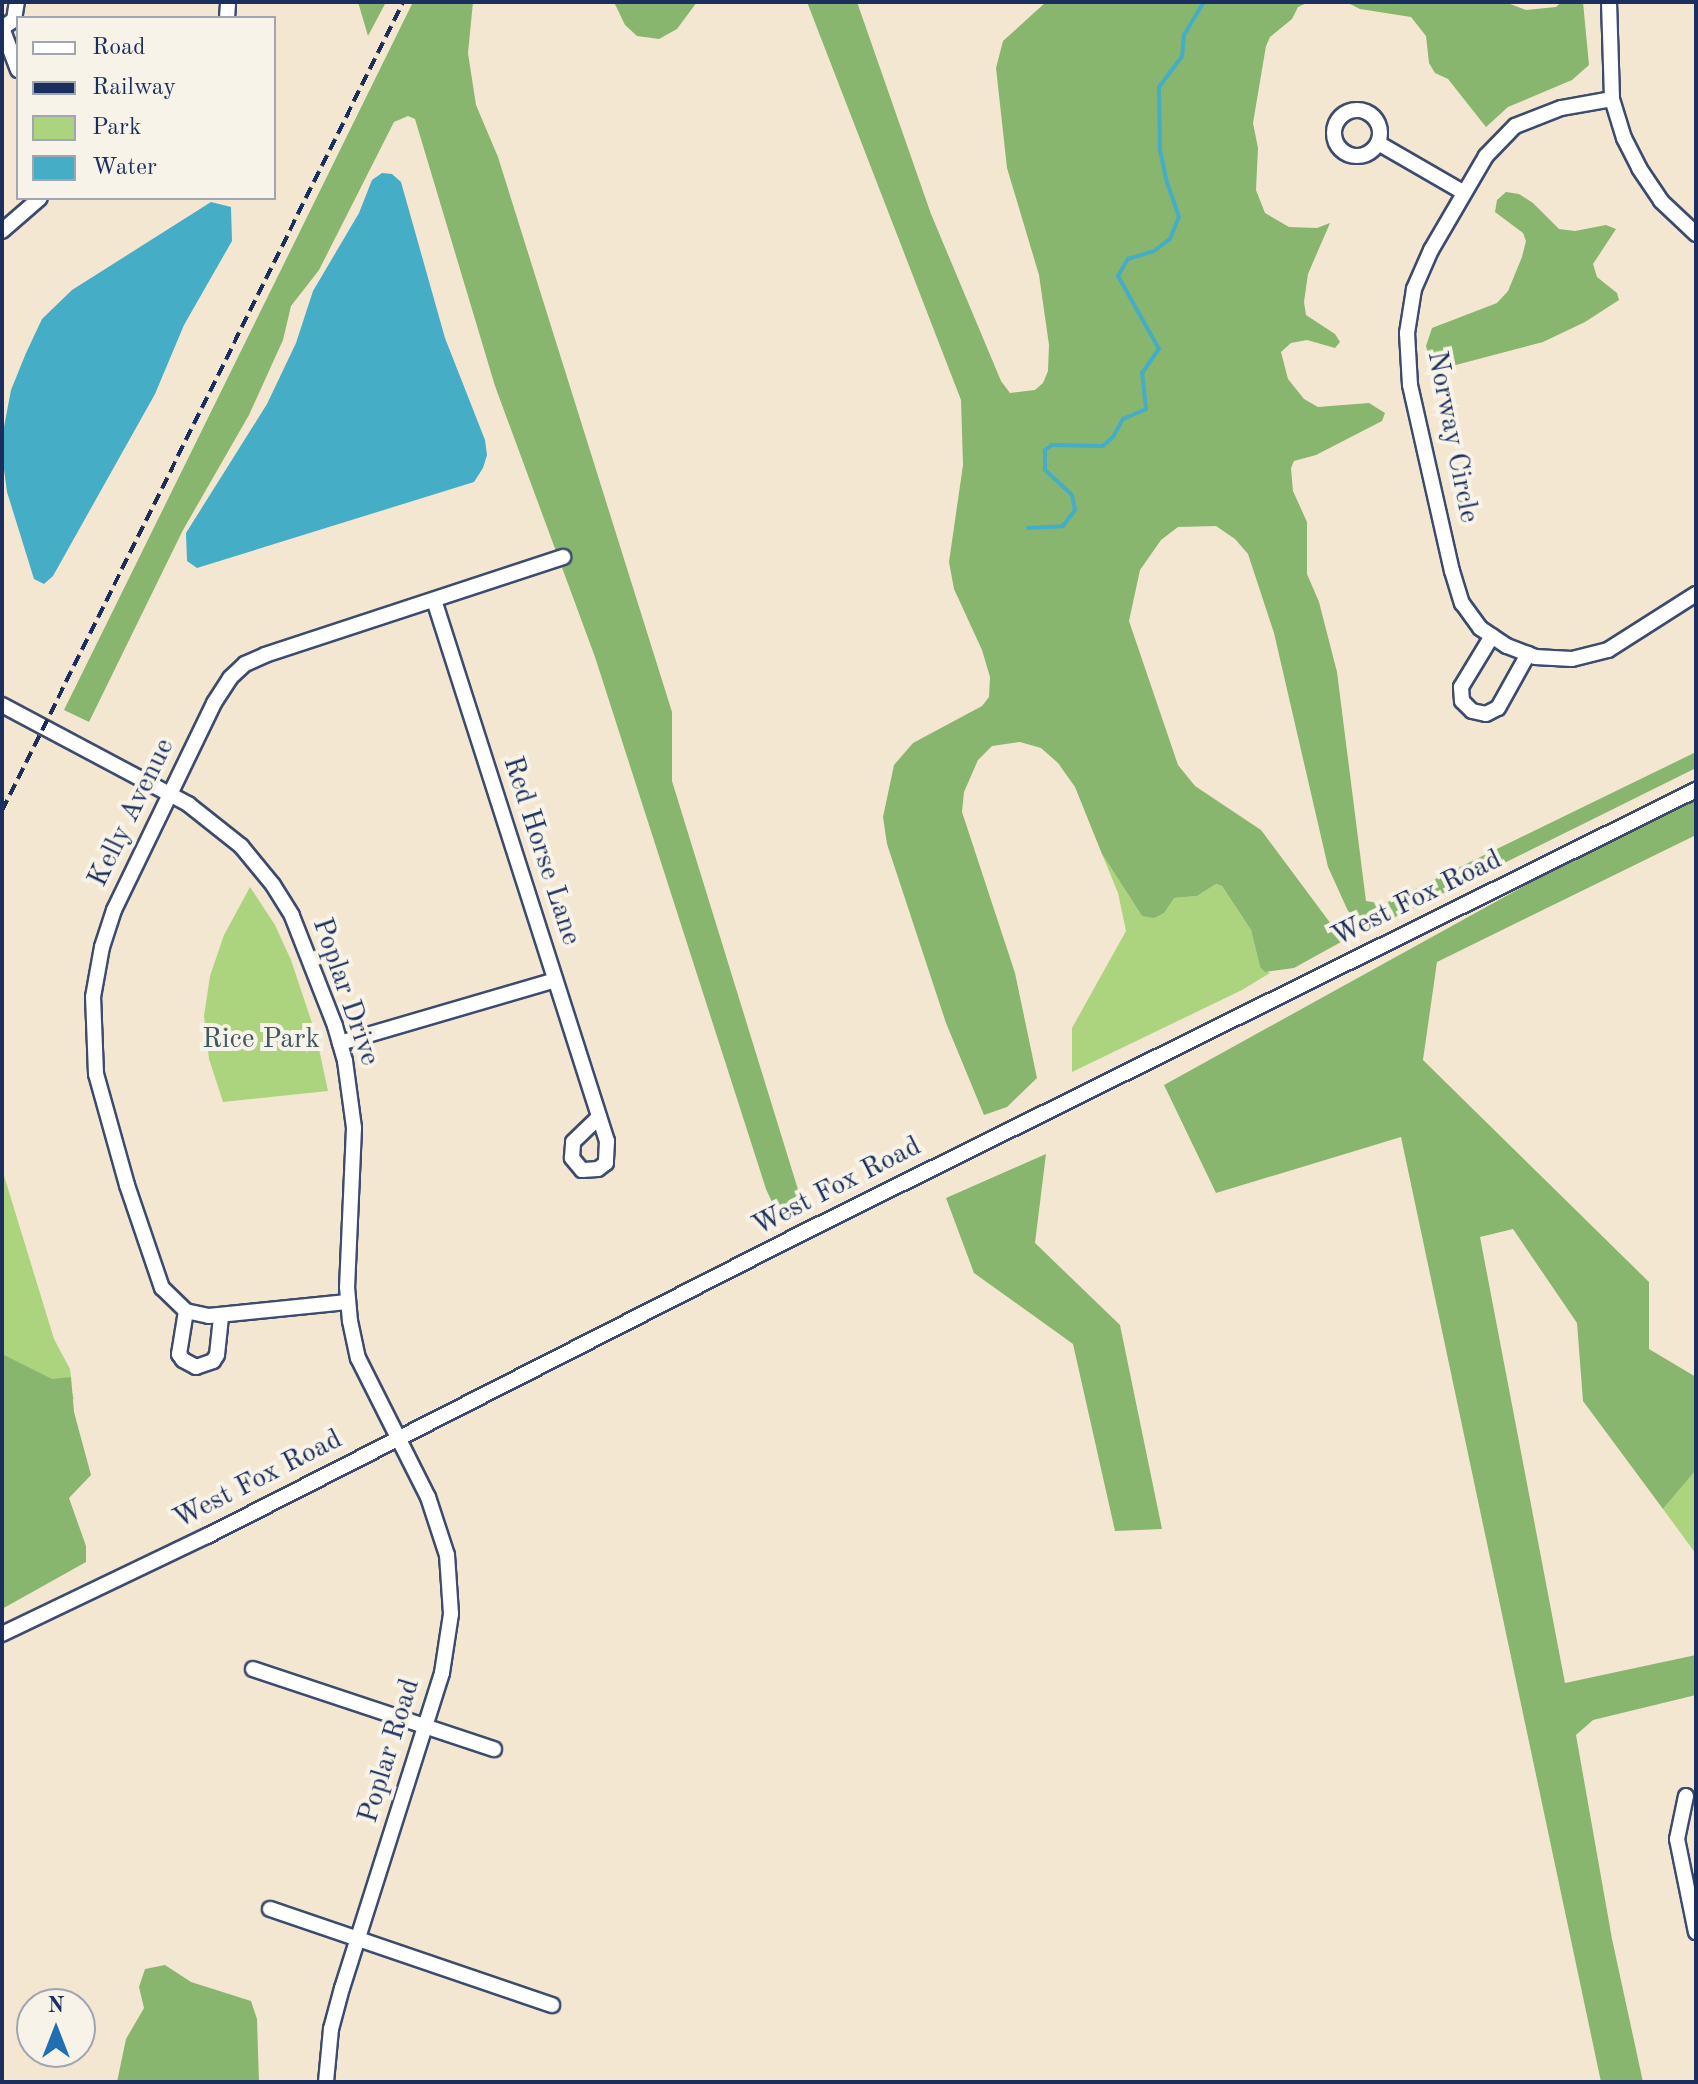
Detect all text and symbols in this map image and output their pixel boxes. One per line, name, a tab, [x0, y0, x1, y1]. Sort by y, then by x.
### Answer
legend	[16, 16, 276, 200]
text: Road	[92, 36, 145, 60]
text: Railway	[92, 76, 176, 100]
text: Park	[92, 116, 141, 140]
text: Water	[92, 156, 157, 180]
street label: Norway Circle	[1419, 348, 1485, 526]
street label: Kelly Avenue	[82, 733, 182, 893]
street label: Red Horse Lane	[495, 752, 587, 950]
street label: West Fox Road	[1327, 843, 1507, 955]
street label: Poplar Drive	[304, 914, 386, 1070]
park label: Rice Park	[202, 1023, 320, 1057]
street label: West Fox Road	[747, 1130, 927, 1244]
street label: West Fox Road	[168, 1423, 348, 1537]
street label: Poplar Road	[352, 1675, 428, 1827]
north arrow	[16, 1988, 96, 2068]
text: N	[48, 1995, 64, 2017]

